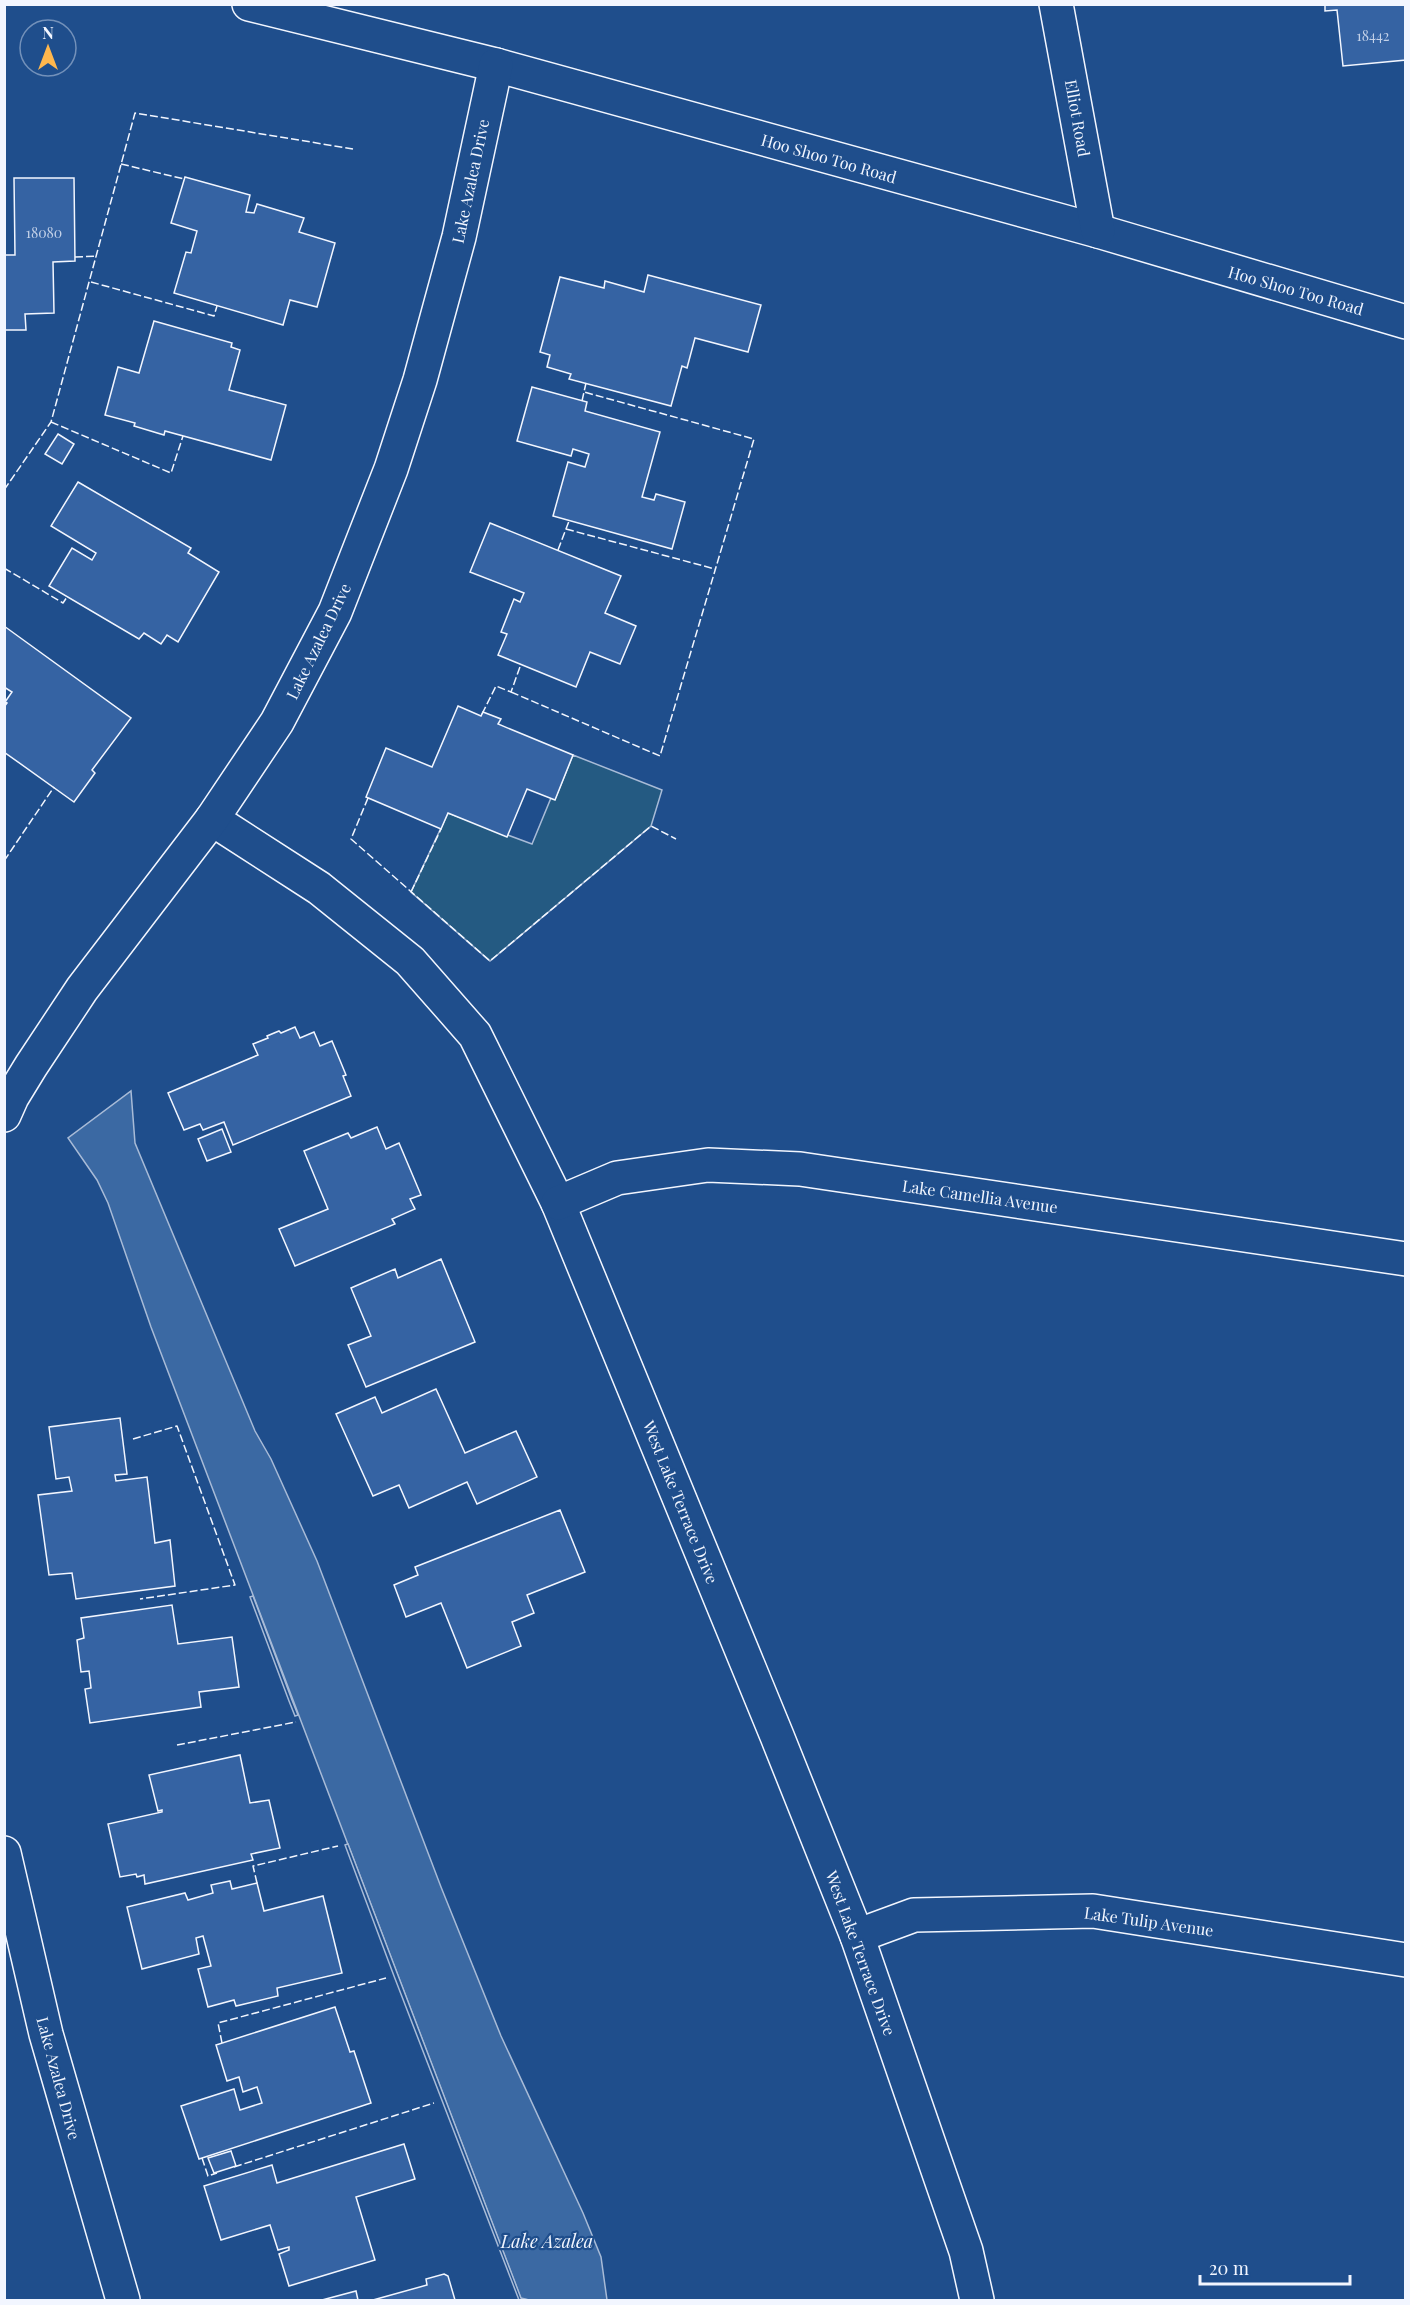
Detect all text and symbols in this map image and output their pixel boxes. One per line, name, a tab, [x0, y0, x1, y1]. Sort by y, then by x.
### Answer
north arrow	[18, 18, 78, 78]
text: N	[42, 22, 54, 43]
house number: 18442	[1357, 26, 1390, 45]
street label: Elliot Road	[1061, 78, 1095, 158]
street label: Lake Azalea Drive	[447, 117, 493, 245]
street label: Hoo Shoo Too Road	[759, 129, 899, 187]
house number: 18080	[26, 223, 62, 242]
street label: Hoo Shoo Too Road	[1226, 261, 1366, 319]
street label: Lake Azalea Drive	[281, 580, 355, 702]
street label: Lake Camellia Avenue	[901, 1175, 1059, 1217]
street label: West Lake Terrace Drive	[638, 1416, 723, 1587]
street label: West Lake Terrace Drive	[821, 1867, 901, 2038]
street label: Lake Tulip Avenue	[1083, 1902, 1215, 1940]
street label: Lake Azalea Drive	[33, 2014, 85, 2142]
water label: Lake Azalea	[500, 2229, 593, 2253]
scale bar	[1200, 2248, 1350, 2286]
text: 20 m	[1209, 2256, 1249, 2280]

